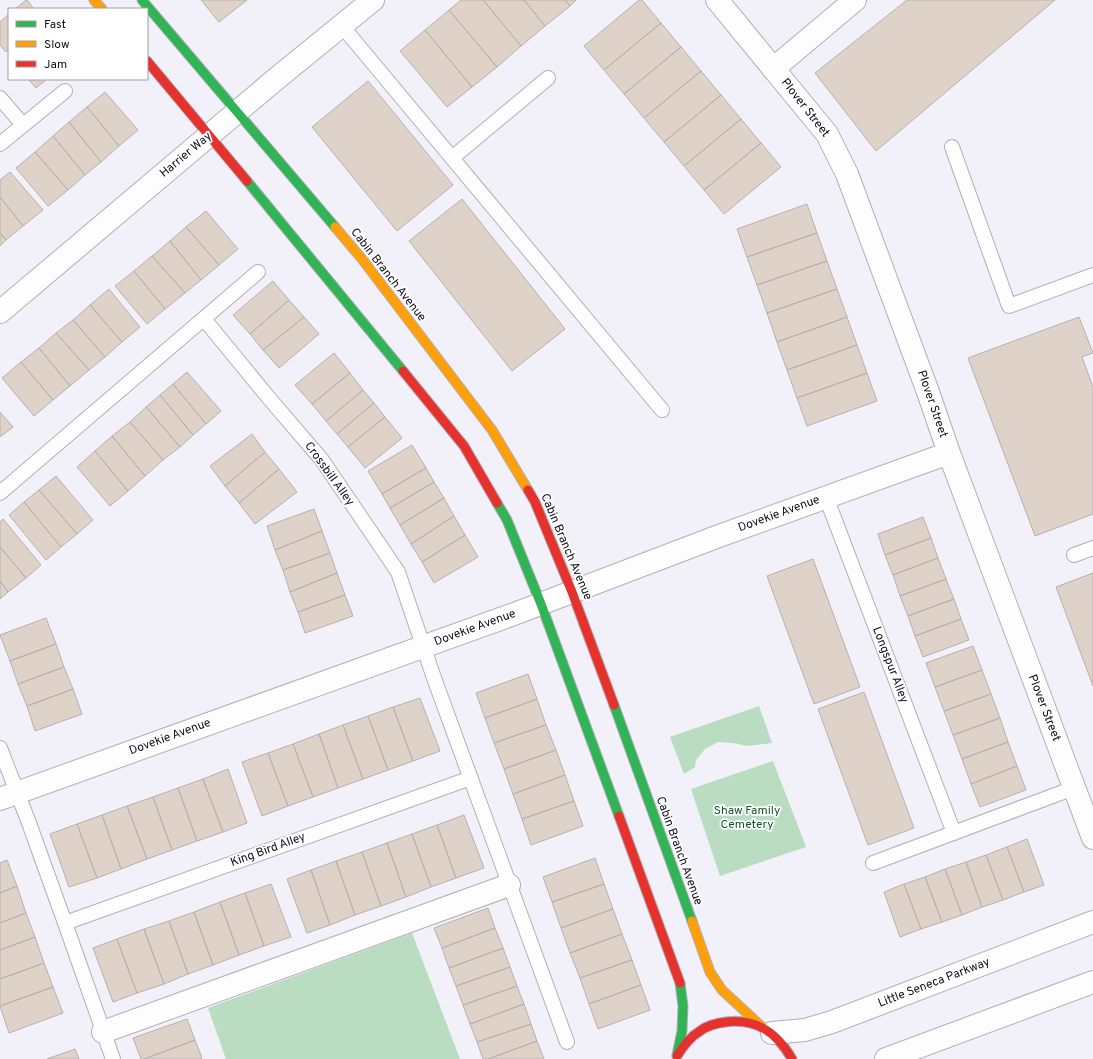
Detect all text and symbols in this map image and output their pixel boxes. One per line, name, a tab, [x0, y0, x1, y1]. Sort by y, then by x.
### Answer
legend	[8, 8, 148, 80]
text: Fast	[44, 17, 66, 33]
text: Slow	[44, 37, 70, 53]
text: Jam	[44, 57, 67, 73]
street label: Plover Street	[777, 75, 833, 141]
street label: Harrier Way	[157, 129, 215, 181]
street label: Cabin Branch Avenue	[346, 225, 430, 325]
street label: Plover Street	[913, 368, 951, 440]
street label: Crossbill Alley	[300, 439, 358, 509]
street label: Cabin Branch Avenue	[536, 491, 596, 603]
street label: Dovekie Avenue	[736, 492, 822, 536]
street label: Dovekie Avenue	[432, 606, 518, 650]
street label: Longspur Alley	[868, 625, 912, 705]
street label: Plover Street	[1024, 672, 1064, 744]
street label: Dovekie Avenue	[127, 715, 213, 759]
street label: Cabin Branch Avenue	[652, 795, 706, 907]
park label: Shaw Family Cemetery	[714, 803, 780, 833]
street label: King Bird Alley	[228, 829, 308, 871]
street label: Little Seneca Parkway	[876, 954, 992, 1012]

